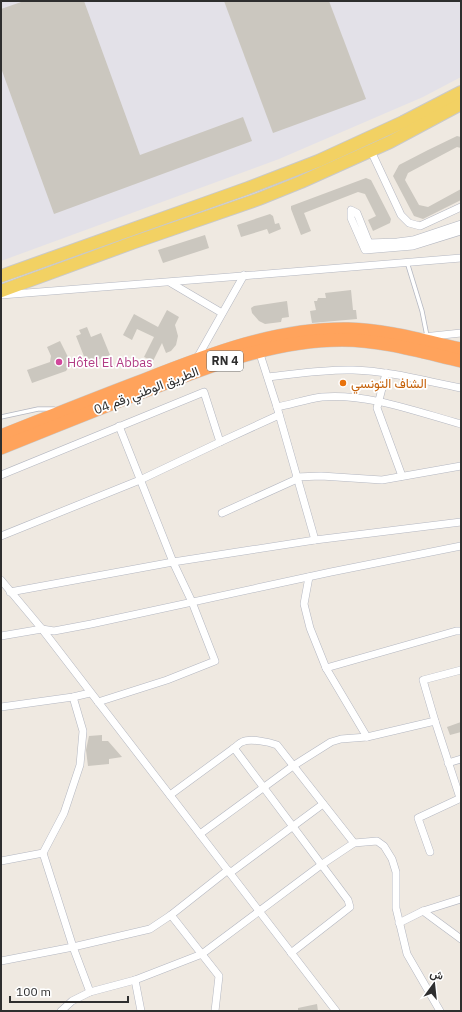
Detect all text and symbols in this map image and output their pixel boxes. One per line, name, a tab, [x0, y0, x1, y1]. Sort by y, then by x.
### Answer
road number: RN 4	[207, 351, 243, 371]
place label: Hôtel El Abbas	[67, 354, 153, 371]
marker: Hôtel El Abbas	[54, 357, 64, 367]
street label: الطريق الوطني رقم 04	[91, 363, 202, 420]
place label: الشاف التونسي	[351, 375, 427, 394]
marker: الشاف التونسي	[338, 378, 348, 388]
north arrow	[414, 964, 454, 1004]
text: ش	[428, 966, 445, 983]
scale bar	[10, 978, 128, 1004]
text: 100 m	[16, 984, 51, 999]

